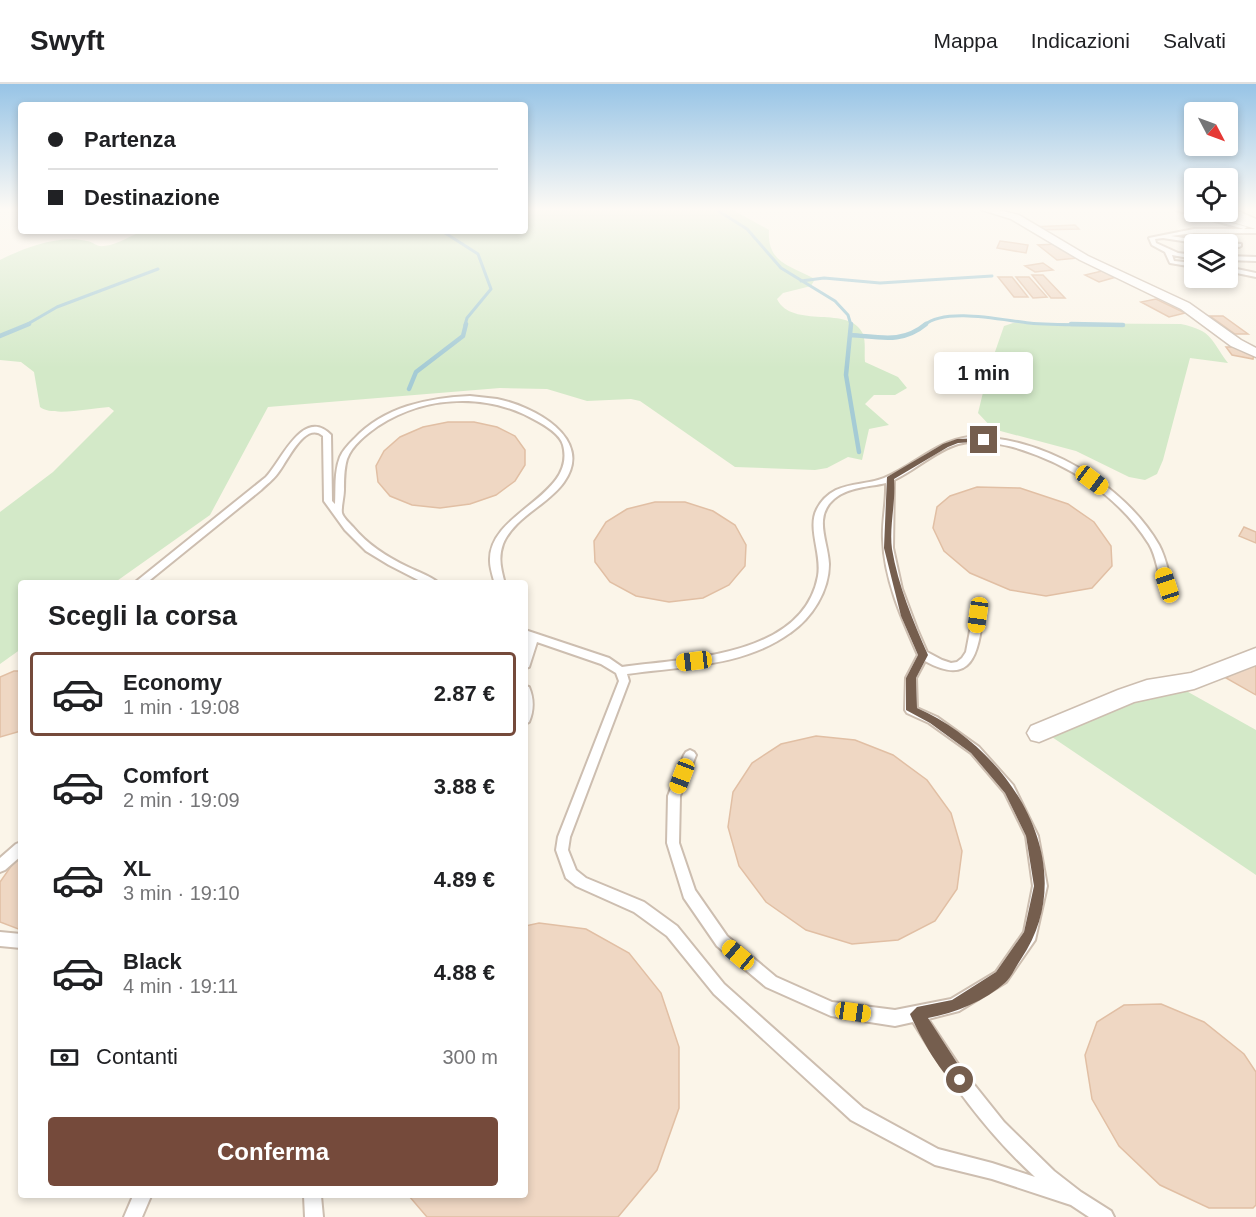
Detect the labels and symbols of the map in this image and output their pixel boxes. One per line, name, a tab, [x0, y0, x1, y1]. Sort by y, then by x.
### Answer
north arrow	[1184, 102, 1238, 156]
callout: 1 min	[934, 353, 1034, 395]
route end	[970, 426, 997, 453]
car	[1072, 462, 1112, 498]
car	[1153, 565, 1181, 605]
car	[967, 596, 989, 634]
car	[675, 650, 713, 672]
car	[667, 756, 697, 796]
car	[718, 937, 758, 973]
car	[834, 1001, 872, 1023]
route start	[946, 1066, 973, 1093]

